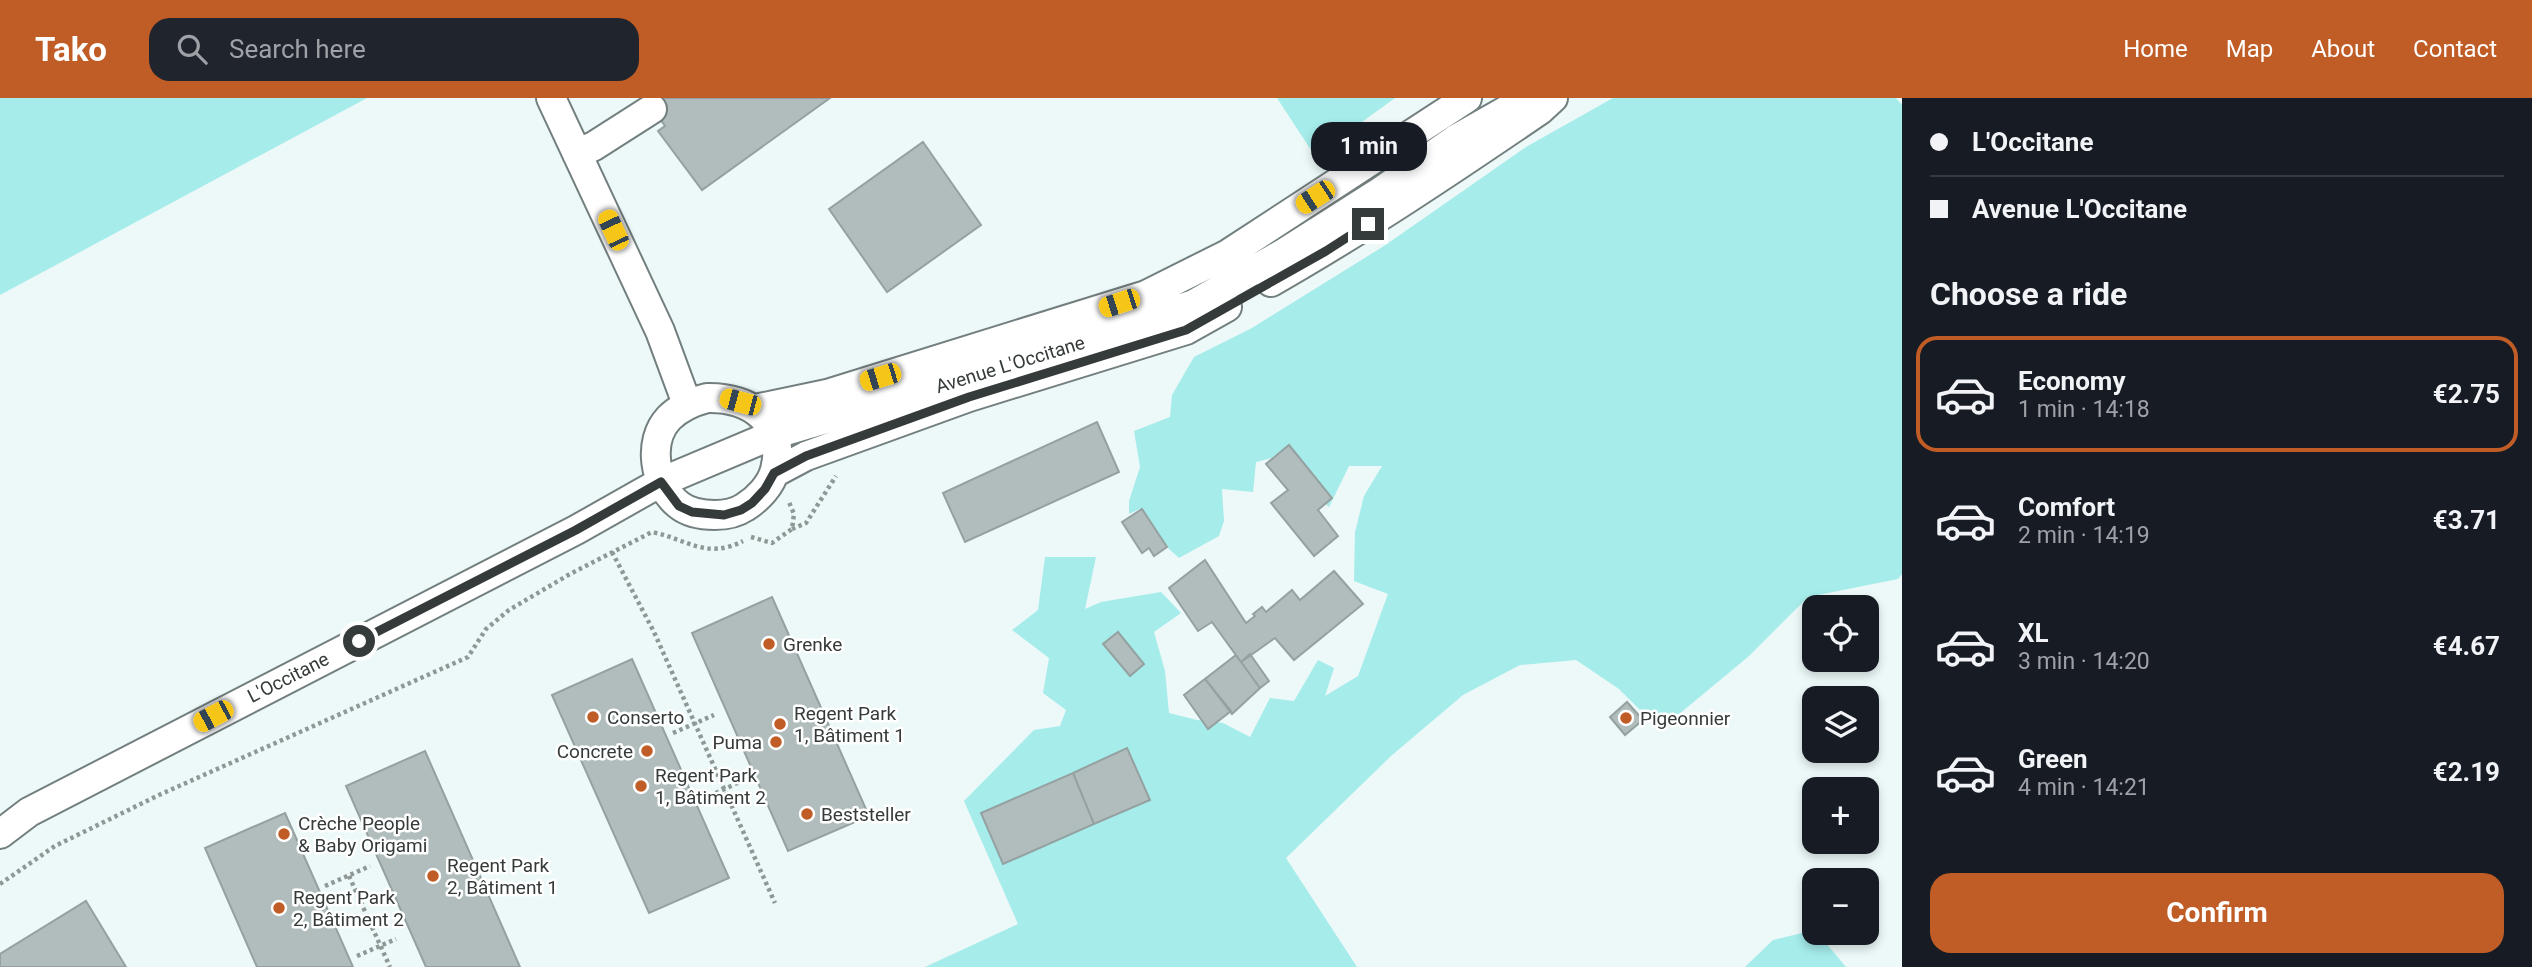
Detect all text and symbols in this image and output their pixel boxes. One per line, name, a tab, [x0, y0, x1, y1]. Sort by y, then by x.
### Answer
search box	[149, 18, 639, 81]
text: Tako	[35, 30, 107, 69]
icon: search	[173, 30, 211, 68]
text: Search here	[229, 34, 366, 64]
text: Home	[2123, 35, 2188, 63]
text: Map	[2226, 35, 2273, 63]
text: About	[2311, 35, 2375, 63]
text: Contact	[2413, 35, 2497, 63]
callout: 1 min	[1310, 122, 1426, 172]
text: L'Occitane	[1972, 127, 2093, 157]
text: 1 min	[1340, 133, 1398, 160]
car	[1292, 177, 1339, 217]
text: Avenue L'Occitane	[1972, 194, 2187, 224]
car	[595, 207, 632, 253]
route end	[1352, 208, 1384, 240]
text: Choose a ride	[1930, 275, 2127, 313]
car	[1096, 287, 1143, 319]
street label: Avenue L'Occitane	[933, 331, 1088, 398]
car	[857, 361, 904, 393]
icon: car	[1934, 363, 1997, 426]
text: Economy	[2018, 366, 2125, 396]
text: €2.75	[2433, 379, 2500, 409]
car	[717, 386, 764, 418]
text: 1 min · 14:18	[2018, 396, 2150, 423]
icon: car	[1934, 489, 1997, 552]
text: Comfort	[2018, 492, 2115, 522]
text: €3.71	[2433, 505, 2500, 535]
text: 2 min · 14:19	[2018, 522, 2150, 549]
map controls	[1802, 595, 1879, 945]
button: locate	[1802, 595, 1879, 672]
icon: car	[1934, 615, 1997, 678]
text: XL	[2018, 618, 2049, 648]
route start	[343, 625, 375, 657]
text: €4.67	[2433, 631, 2500, 661]
place label: Grenke	[783, 633, 842, 656]
marker: Grenke	[761, 636, 777, 652]
street label: L'Occitane	[244, 647, 333, 708]
text: 3 min · 14:20	[2018, 648, 2150, 675]
button: layers	[1802, 686, 1879, 763]
car	[190, 697, 237, 735]
place label: Regent Park 1, Bâtiment 1	[794, 702, 905, 747]
place label: Conserto	[607, 706, 684, 729]
place label: Pigeonnier	[1640, 707, 1731, 730]
marker: Conserto	[585, 709, 601, 725]
marker: Pigeonnier	[1618, 710, 1634, 726]
marker: Regent Park 1, Bâtiment 1	[772, 716, 788, 732]
place label: Puma	[713, 731, 762, 754]
marker: Puma	[768, 734, 784, 750]
place label: Concrete	[557, 740, 633, 763]
icon: car	[1934, 741, 1997, 804]
marker: Concrete	[639, 743, 655, 759]
text: Green	[2018, 744, 2088, 774]
text: €2.19	[2433, 757, 2500, 787]
place label: Regent Park 1, Bâtiment 2	[655, 764, 766, 809]
text: 4 min · 14:21	[2018, 774, 2150, 801]
button: +	[1802, 777, 1879, 854]
marker: Regent Park 1, Bâtiment 2	[633, 778, 649, 794]
place label: Beststeller	[821, 803, 911, 826]
marker: Beststeller	[799, 806, 815, 822]
place label: Crèche People & Baby Origami	[298, 812, 427, 857]
marker: Crèche People & Baby Origami	[276, 826, 292, 842]
place label: Regent Park 2, Bâtiment 1	[447, 854, 558, 899]
marker: Regent Park 2, Bâtiment 1	[425, 868, 441, 884]
button: −	[1802, 868, 1879, 945]
button: Confirm	[1930, 873, 2504, 953]
place label: Regent Park 2, Bâtiment 2	[293, 886, 404, 931]
marker: Regent Park 2, Bâtiment 2	[271, 900, 287, 916]

